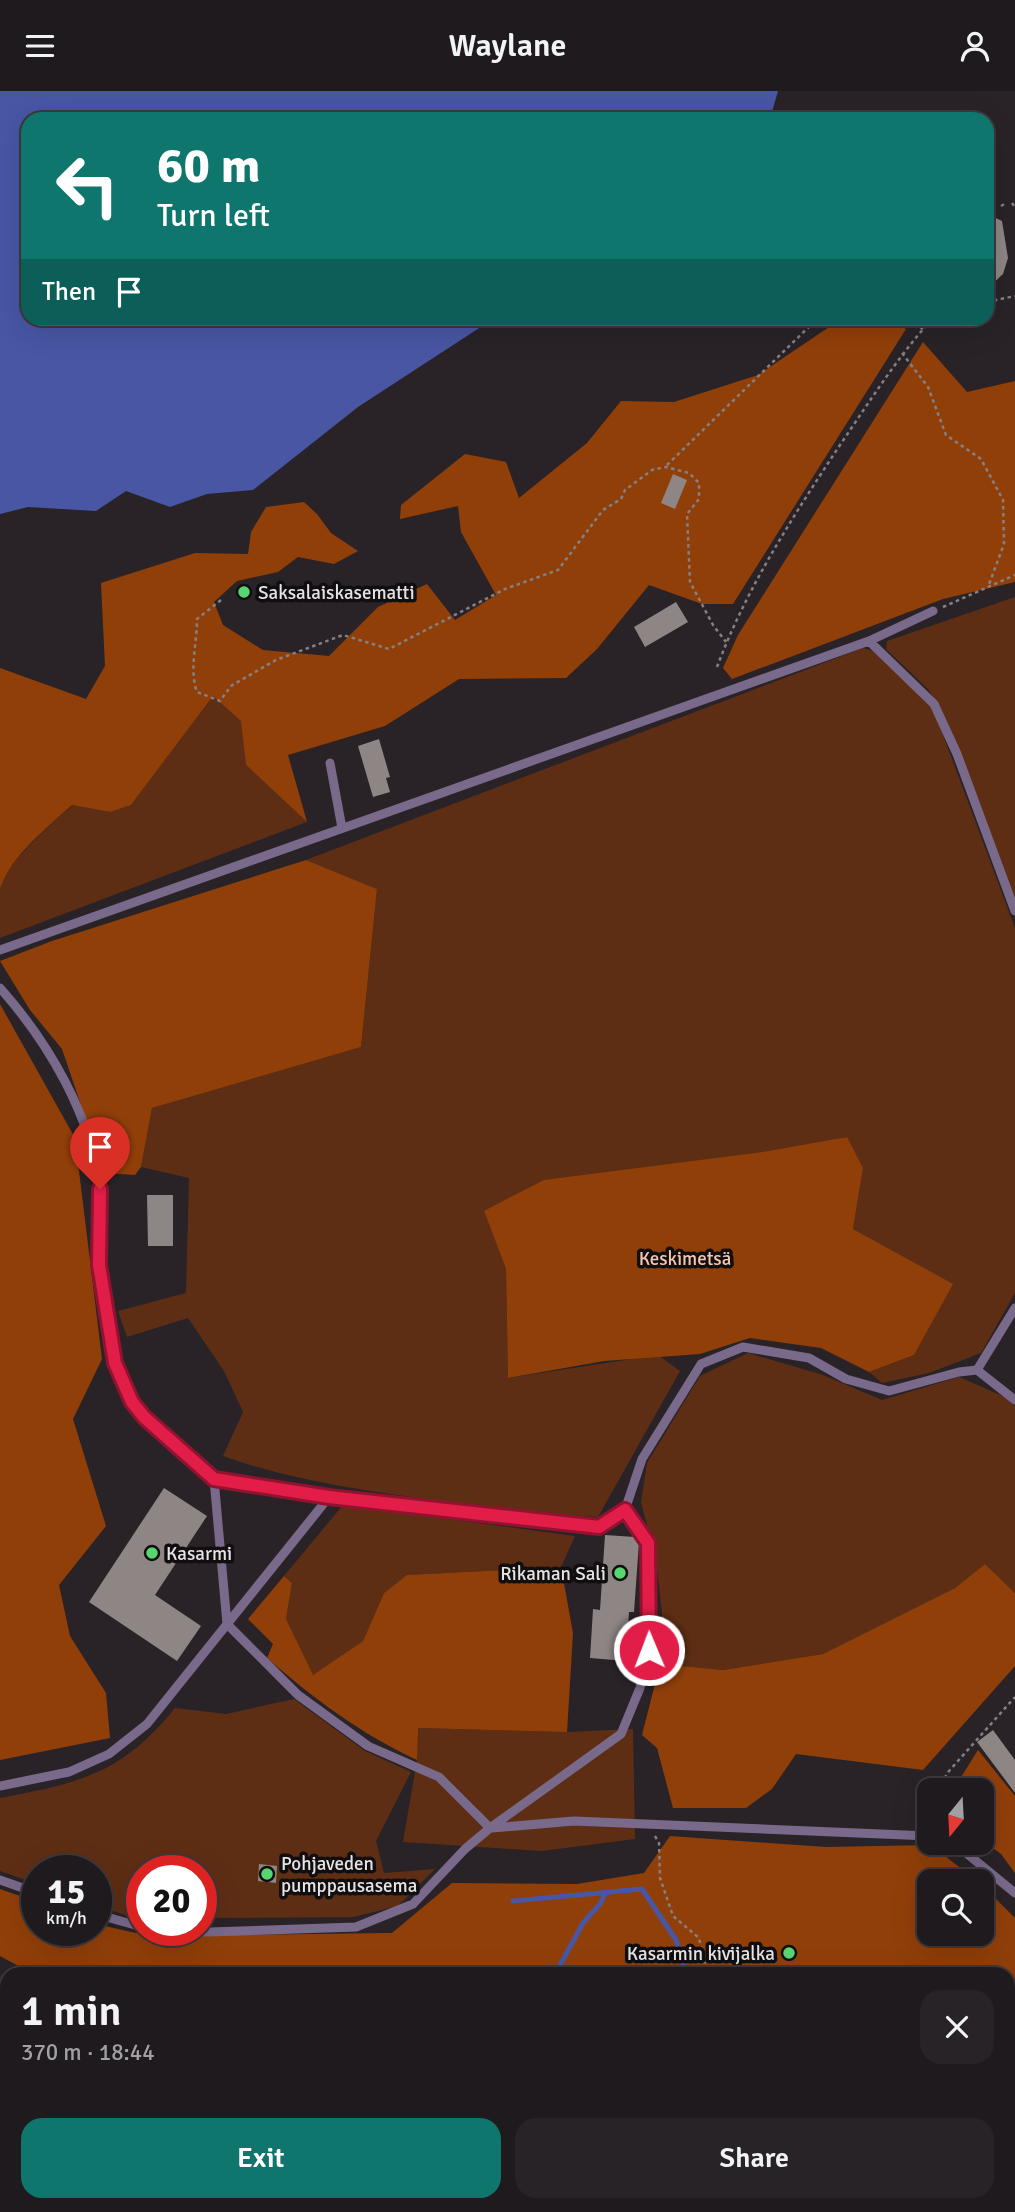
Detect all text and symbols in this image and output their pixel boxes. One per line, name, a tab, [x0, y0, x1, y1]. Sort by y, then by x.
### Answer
text: Waylane	[449, 26, 566, 65]
icon: menu	[21, 27, 59, 65]
icon: person	[956, 27, 994, 65]
text: 60 m	[157, 136, 260, 196]
icon: left	[42, 140, 133, 231]
text: Turn left	[157, 196, 270, 235]
icon: arrive	[110, 273, 148, 311]
text: Then	[42, 276, 96, 308]
place label: Saksalaiskasematti	[258, 581, 415, 605]
marker: Saksalaiskasematti	[236, 584, 252, 600]
pin	[70, 1117, 130, 1189]
icon: arrive	[81, 1128, 119, 1166]
park label: Keskimetsä	[639, 1247, 731, 1271]
place label: Kasarmi	[166, 1542, 232, 1566]
marker: Kasarmi	[144, 1545, 160, 1561]
place label: Rikaman Sali	[500, 1562, 606, 1586]
marker: Rikaman Sali	[612, 1565, 628, 1581]
position arrow	[612, 1613, 686, 1687]
north arrow	[917, 1778, 994, 1855]
map controls	[917, 1778, 994, 1946]
place label: Pohjaveden pumppausasema	[281, 1852, 417, 1898]
speed limit sign: 20	[126, 1855, 217, 1946]
marker: Pohjaveden pumppausasema	[259, 1866, 275, 1882]
button: search	[917, 1869, 994, 1946]
text: 15	[48, 1870, 85, 1913]
text: km/h	[46, 1907, 87, 1929]
place label: Kasarmin kivijalka	[627, 1942, 775, 1966]
marker: Kasarmin kivijalka	[781, 1945, 797, 1961]
text: 1 min	[21, 1986, 122, 2037]
button: close	[920, 1990, 994, 2064]
text: 370 m · 18:44	[21, 2038, 155, 2067]
button: Exit	[21, 2118, 501, 2198]
button: Share	[515, 2118, 994, 2198]

